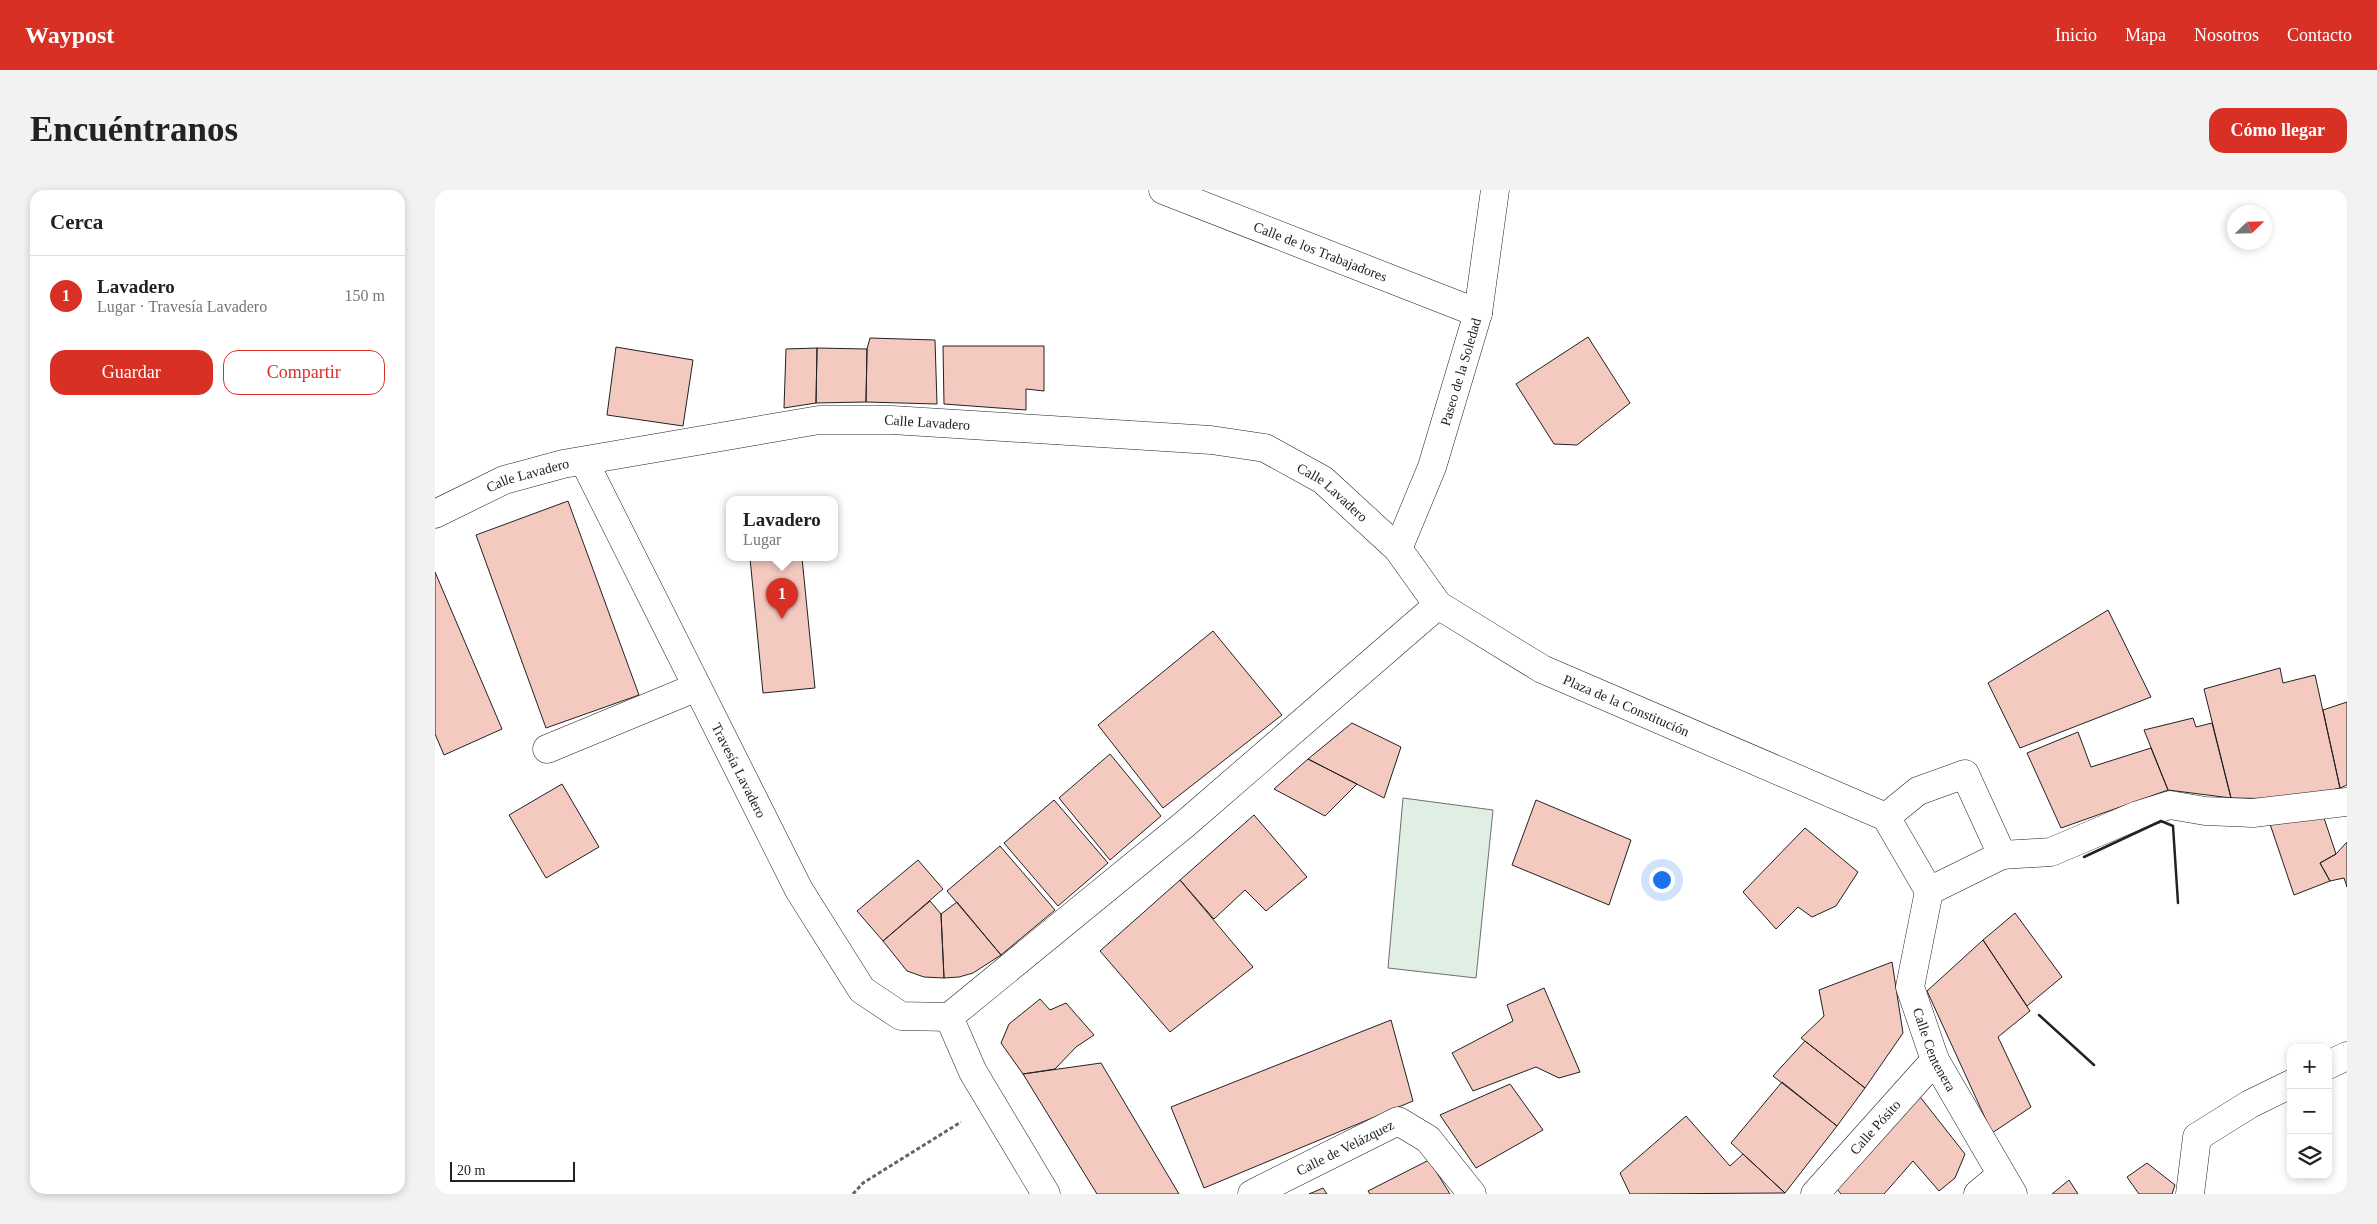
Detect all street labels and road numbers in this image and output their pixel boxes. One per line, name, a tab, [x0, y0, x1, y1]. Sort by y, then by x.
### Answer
street label: Calle de los Trabajadores	[1251, 219, 1389, 285]
street label: Paseo de la Soledad	[1438, 316, 1484, 428]
street label: Calle Lavadero	[884, 413, 970, 433]
street label: Calle Lavadero	[484, 456, 570, 496]
street label: Calle Lavadero	[1294, 460, 1370, 525]
street label: Plaza de la Constitución	[1561, 672, 1692, 739]
street label: Travesía Lavadero	[709, 721, 769, 820]
street label: Calle Centenera	[1910, 1006, 1959, 1095]
street label: Calle Pósito	[1847, 1097, 1904, 1158]
street label: Calle de Velázquez	[1294, 1117, 1396, 1179]

